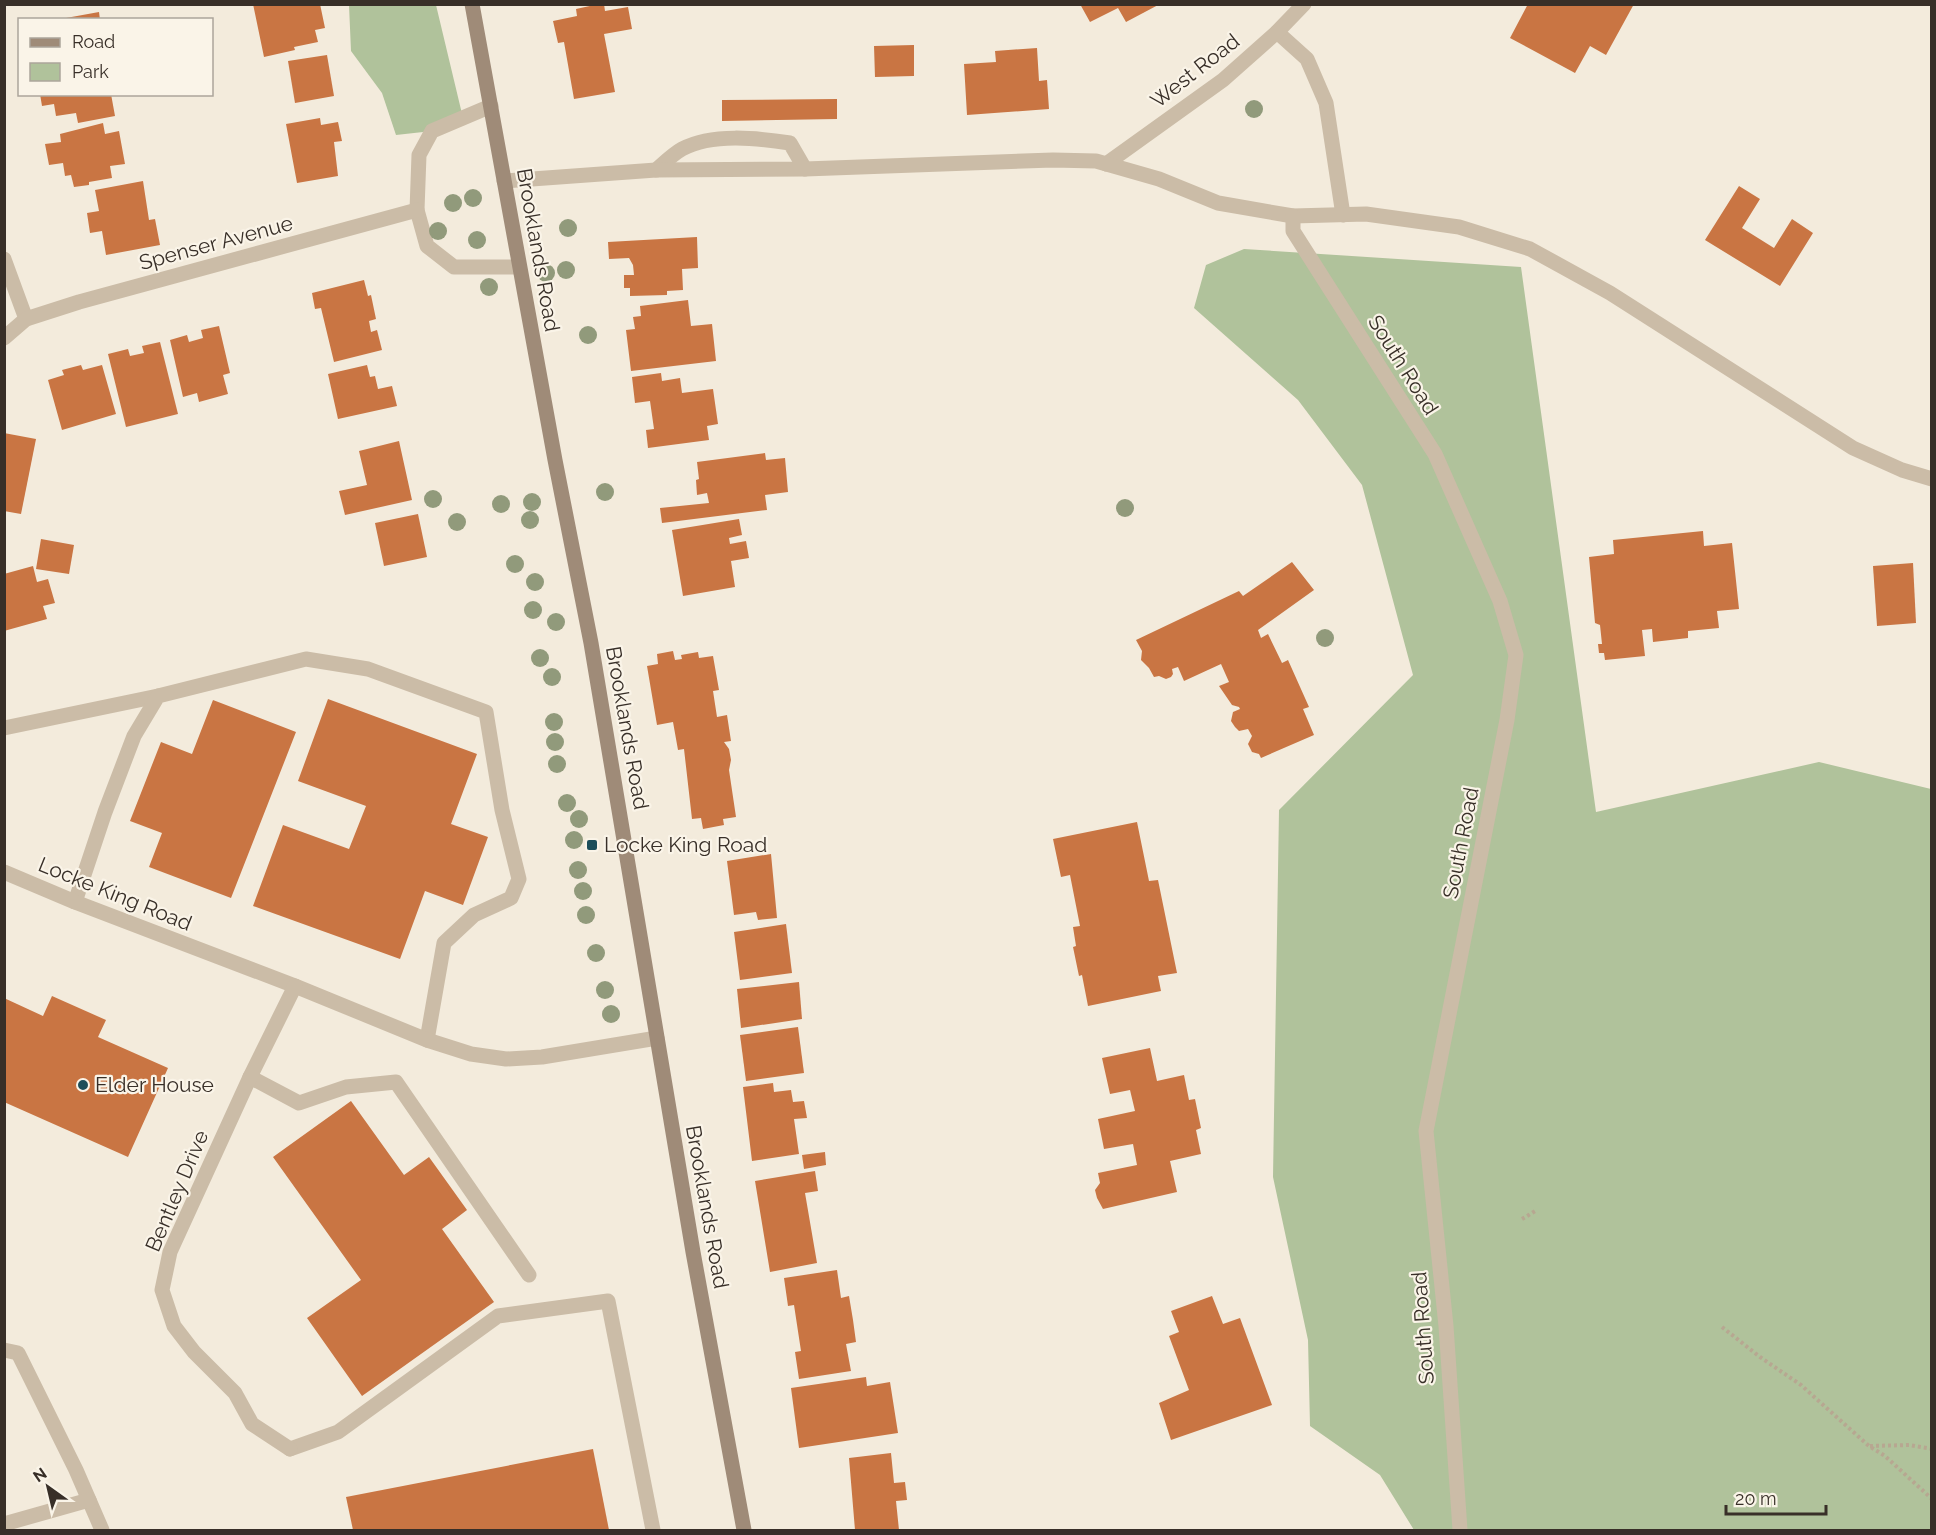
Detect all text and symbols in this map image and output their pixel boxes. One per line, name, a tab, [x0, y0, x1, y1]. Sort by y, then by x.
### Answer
legend	[18, 18, 213, 96]
street label: West Road	[1145, 28, 1244, 113]
text: Road	[72, 31, 115, 52]
text: Park	[72, 61, 109, 82]
street label: Brooklands Road	[512, 166, 565, 334]
street label: Spenser Avenue	[136, 210, 295, 275]
street label: South Road	[1363, 310, 1444, 419]
street label: Brooklands Road	[601, 644, 654, 812]
street label: South Road	[1437, 785, 1484, 901]
place label: Locke King Road	[604, 832, 767, 857]
marker: Locke King Road	[585, 838, 599, 852]
street label: Locke King Road	[35, 851, 196, 936]
place label: Elder House	[95, 1072, 214, 1097]
marker: Elder House	[76, 1078, 90, 1092]
street label: Brooklands Road	[681, 1123, 734, 1291]
street label: Bentley Drive	[140, 1126, 213, 1255]
street label: South Road	[1406, 1271, 1439, 1385]
north arrow	[18, 1457, 78, 1517]
text: N	[30, 1464, 50, 1486]
scale bar	[1726, 1478, 1826, 1516]
text: 20 m	[1735, 1488, 1777, 1509]

